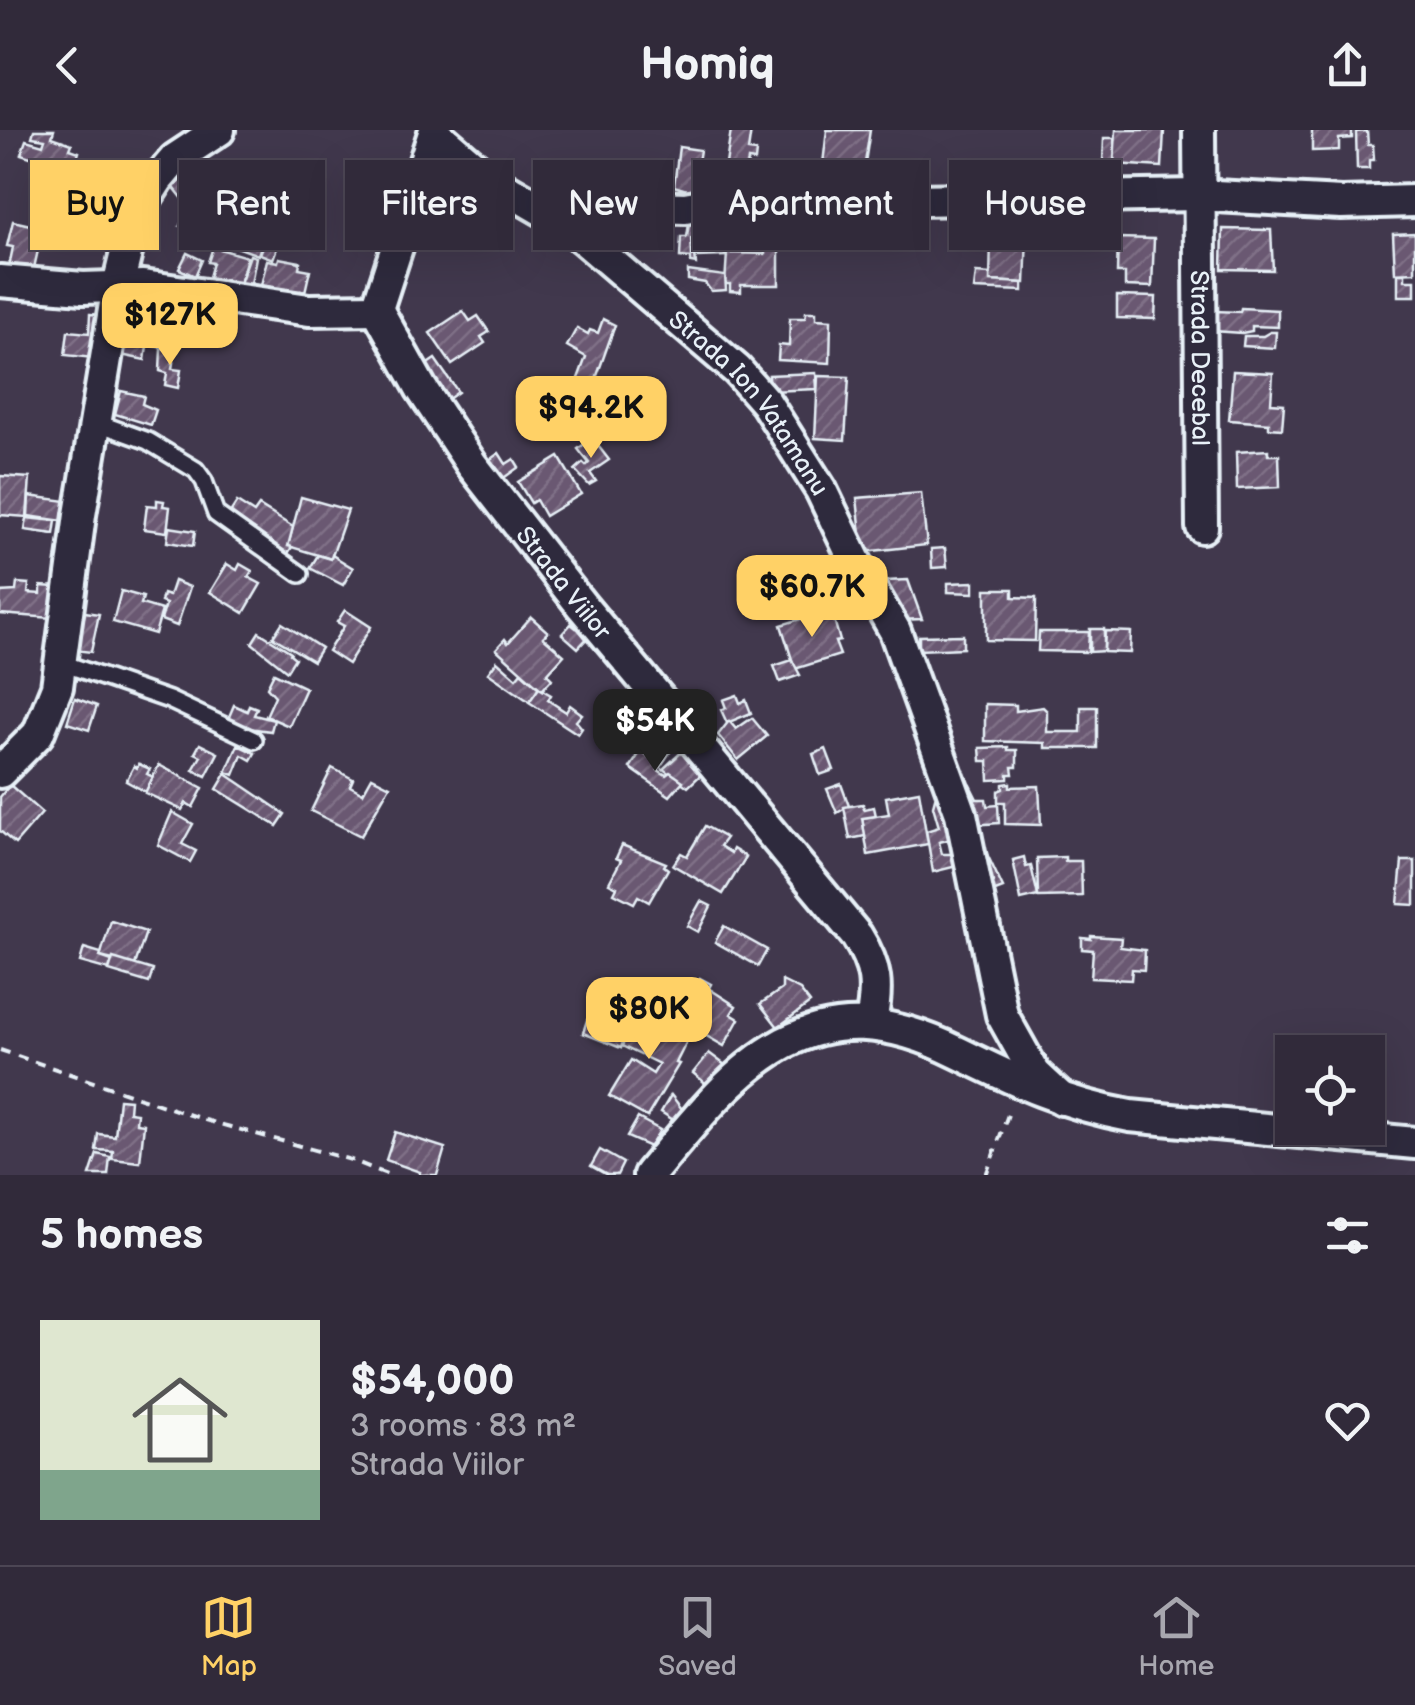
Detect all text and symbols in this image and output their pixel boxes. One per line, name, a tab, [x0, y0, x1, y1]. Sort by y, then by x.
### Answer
icon: back	[40, 38, 95, 93]
text: Homiq	[640, 38, 775, 93]
icon: share	[1320, 38, 1375, 93]
chip: Buy	[30, 160, 159, 250]
chip: Rent	[179, 160, 325, 250]
chip: Filters	[345, 160, 513, 250]
chip: New	[533, 160, 673, 250]
chip: Apartment	[693, 160, 929, 250]
chip: House	[949, 160, 1121, 250]
street label: Strada Decebal	[1183, 270, 1215, 446]
pin: $127K	[100, 283, 240, 368]
text: $127K	[124, 296, 216, 335]
street label: Strada Ion Vatamanu	[662, 305, 835, 502]
pin: $94.2K	[510, 376, 672, 461]
text: $94.2K	[538, 389, 644, 428]
street label: Strada Viilor	[509, 520, 618, 647]
pin: $60.7K	[731, 555, 893, 640]
text: $60.7K	[759, 568, 865, 607]
pin: $54K	[596, 689, 714, 774]
text: $54K	[615, 702, 695, 741]
pin: $80K	[590, 977, 708, 1062]
text: $80K	[608, 990, 690, 1029]
map controls	[1275, 1035, 1385, 1145]
button: locate	[1275, 1035, 1385, 1145]
icon: filters	[1320, 1208, 1375, 1263]
text: 5 homes	[40, 1210, 203, 1261]
text: $54,000	[350, 1356, 514, 1407]
icon: home	[120, 1360, 240, 1480]
icon: heart	[1320, 1393, 1375, 1448]
text: 3 rooms · 83 m²	[350, 1407, 576, 1446]
text: Strada Viilor	[350, 1446, 524, 1485]
tab: Map	[201, 1590, 257, 1683]
tab: Saved	[658, 1590, 737, 1683]
tab: Home	[1138, 1590, 1214, 1683]

